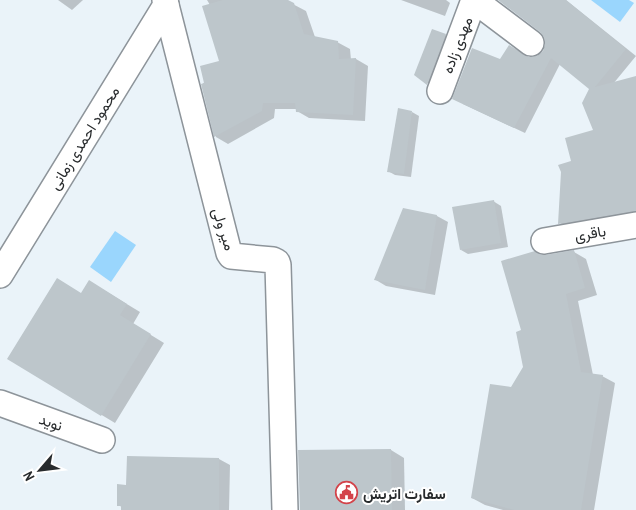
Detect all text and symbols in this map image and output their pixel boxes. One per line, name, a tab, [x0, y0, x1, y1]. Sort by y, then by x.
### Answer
street label: مهدی زاده	[437, 14, 477, 76]
street label: محمود احمدی زمانی	[44, 82, 124, 194]
street label: میر ولی	[207, 205, 241, 253]
street label: باقری	[573, 220, 607, 246]
street label: نوید	[36, 408, 66, 436]
north arrow	[15, 445, 65, 495]
text: N	[19, 468, 38, 484]
public building icon: سفارت اتریش	[335, 481, 359, 505]
place label: سفارت اتریش	[363, 483, 446, 504]

